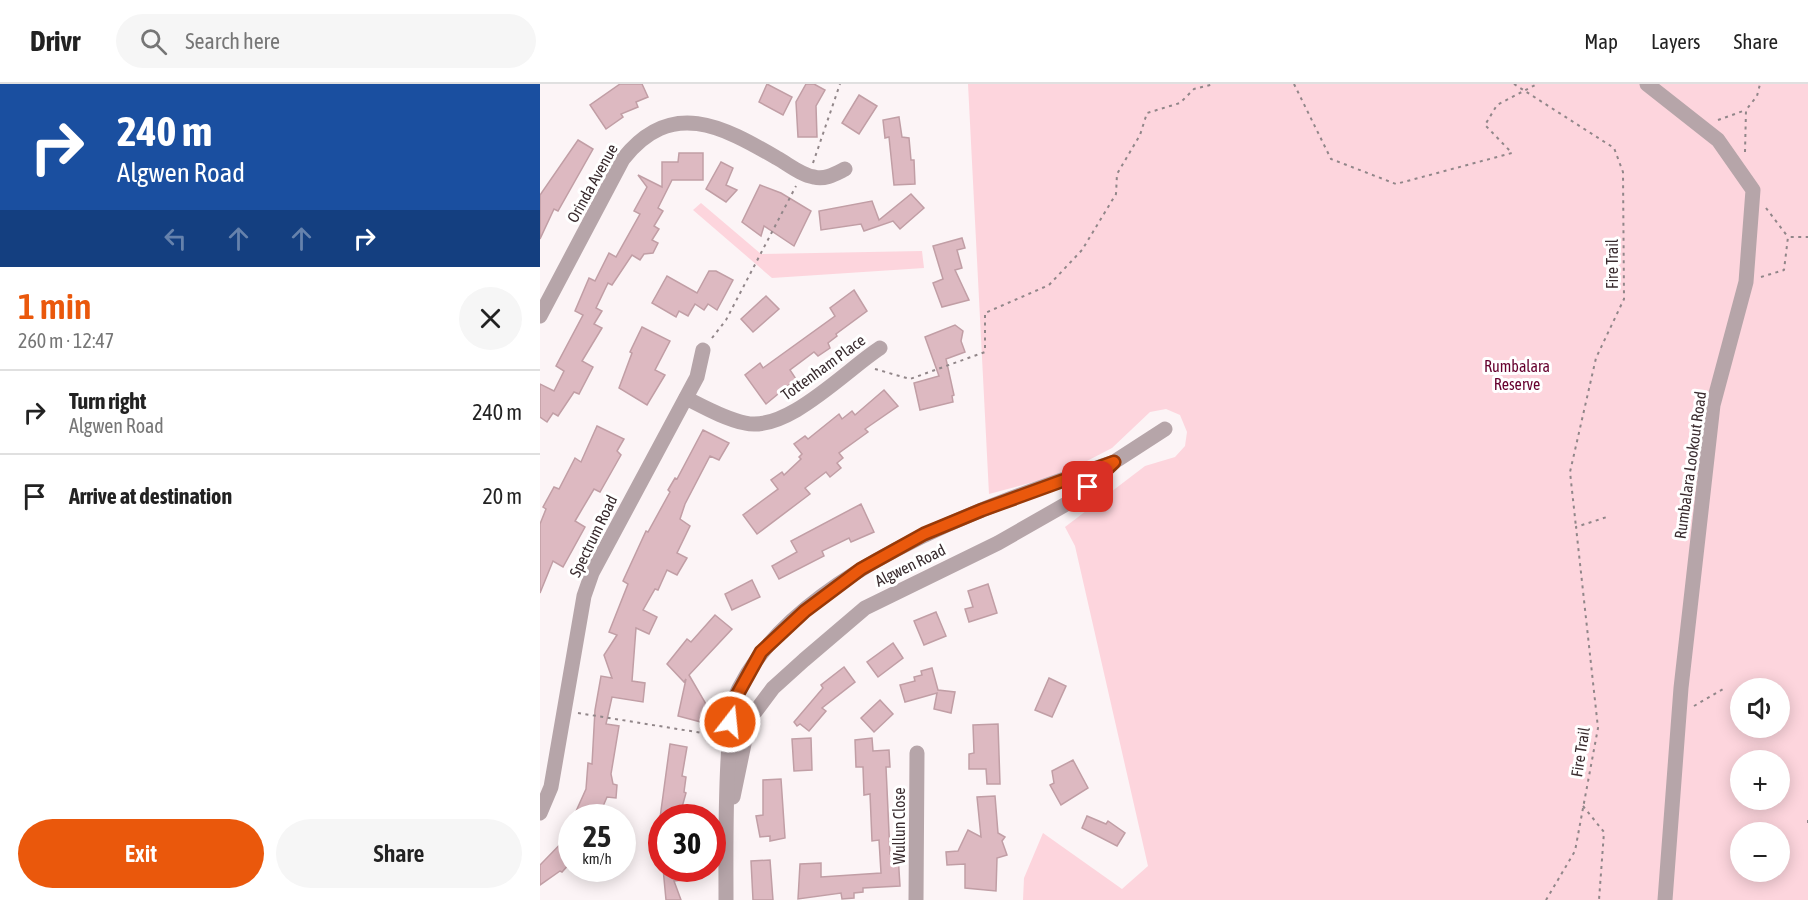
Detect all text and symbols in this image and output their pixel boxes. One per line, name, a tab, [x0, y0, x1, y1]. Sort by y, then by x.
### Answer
search box	[116, 14, 536, 68]
text: Drivr	[30, 25, 80, 57]
icon: search	[137, 25, 170, 58]
text: Search here	[185, 28, 280, 54]
text: Map	[1584, 29, 1618, 53]
text: Layers	[1651, 29, 1701, 53]
text: Share	[1734, 29, 1778, 53]
text: 240 m	[117, 107, 212, 155]
icon: right	[18, 108, 96, 186]
street label: Orinda Avenue	[563, 141, 621, 225]
text: Algwen Road	[117, 157, 245, 188]
icon: left	[159, 222, 192, 255]
icon: ahead	[222, 222, 255, 255]
icon: ahead	[285, 222, 318, 255]
icon: right	[348, 222, 381, 255]
street label: Fire Trail	[1603, 238, 1621, 289]
text: 1 min	[18, 285, 92, 327]
button: close	[459, 287, 522, 350]
text: 260 m · 12:47	[18, 329, 114, 352]
street label: Tottenham Place	[778, 331, 868, 403]
park label: Rumbalara Reserve	[1484, 357, 1550, 393]
text: Turn right	[69, 388, 146, 414]
street label: Rumbalara Lookout Road	[1671, 390, 1709, 540]
icon: right	[18, 396, 51, 429]
text: 240 m	[472, 399, 522, 425]
text: Algwen Road	[69, 414, 164, 437]
pin	[1062, 461, 1113, 512]
icon: arrive	[1071, 470, 1104, 503]
icon: arrive	[18, 480, 51, 513]
text: Arrive at destination	[69, 483, 232, 509]
text: 20 m	[482, 483, 522, 509]
street label: Spectrum Road	[565, 492, 621, 580]
street label: Algwen Road	[872, 540, 948, 591]
map controls	[1730, 678, 1790, 882]
button: sound	[1730, 678, 1790, 738]
position arrow	[698, 690, 762, 754]
street label: Fire Trail	[1567, 725, 1593, 778]
button: +	[1730, 750, 1790, 810]
street label: Wullun Close	[890, 788, 908, 864]
speed limit sign: 30	[648, 804, 726, 882]
button: Exit	[18, 819, 264, 888]
button: Share	[276, 819, 522, 888]
text: 25	[583, 819, 611, 853]
button: −	[1730, 822, 1790, 882]
text: km/h	[582, 850, 612, 867]

